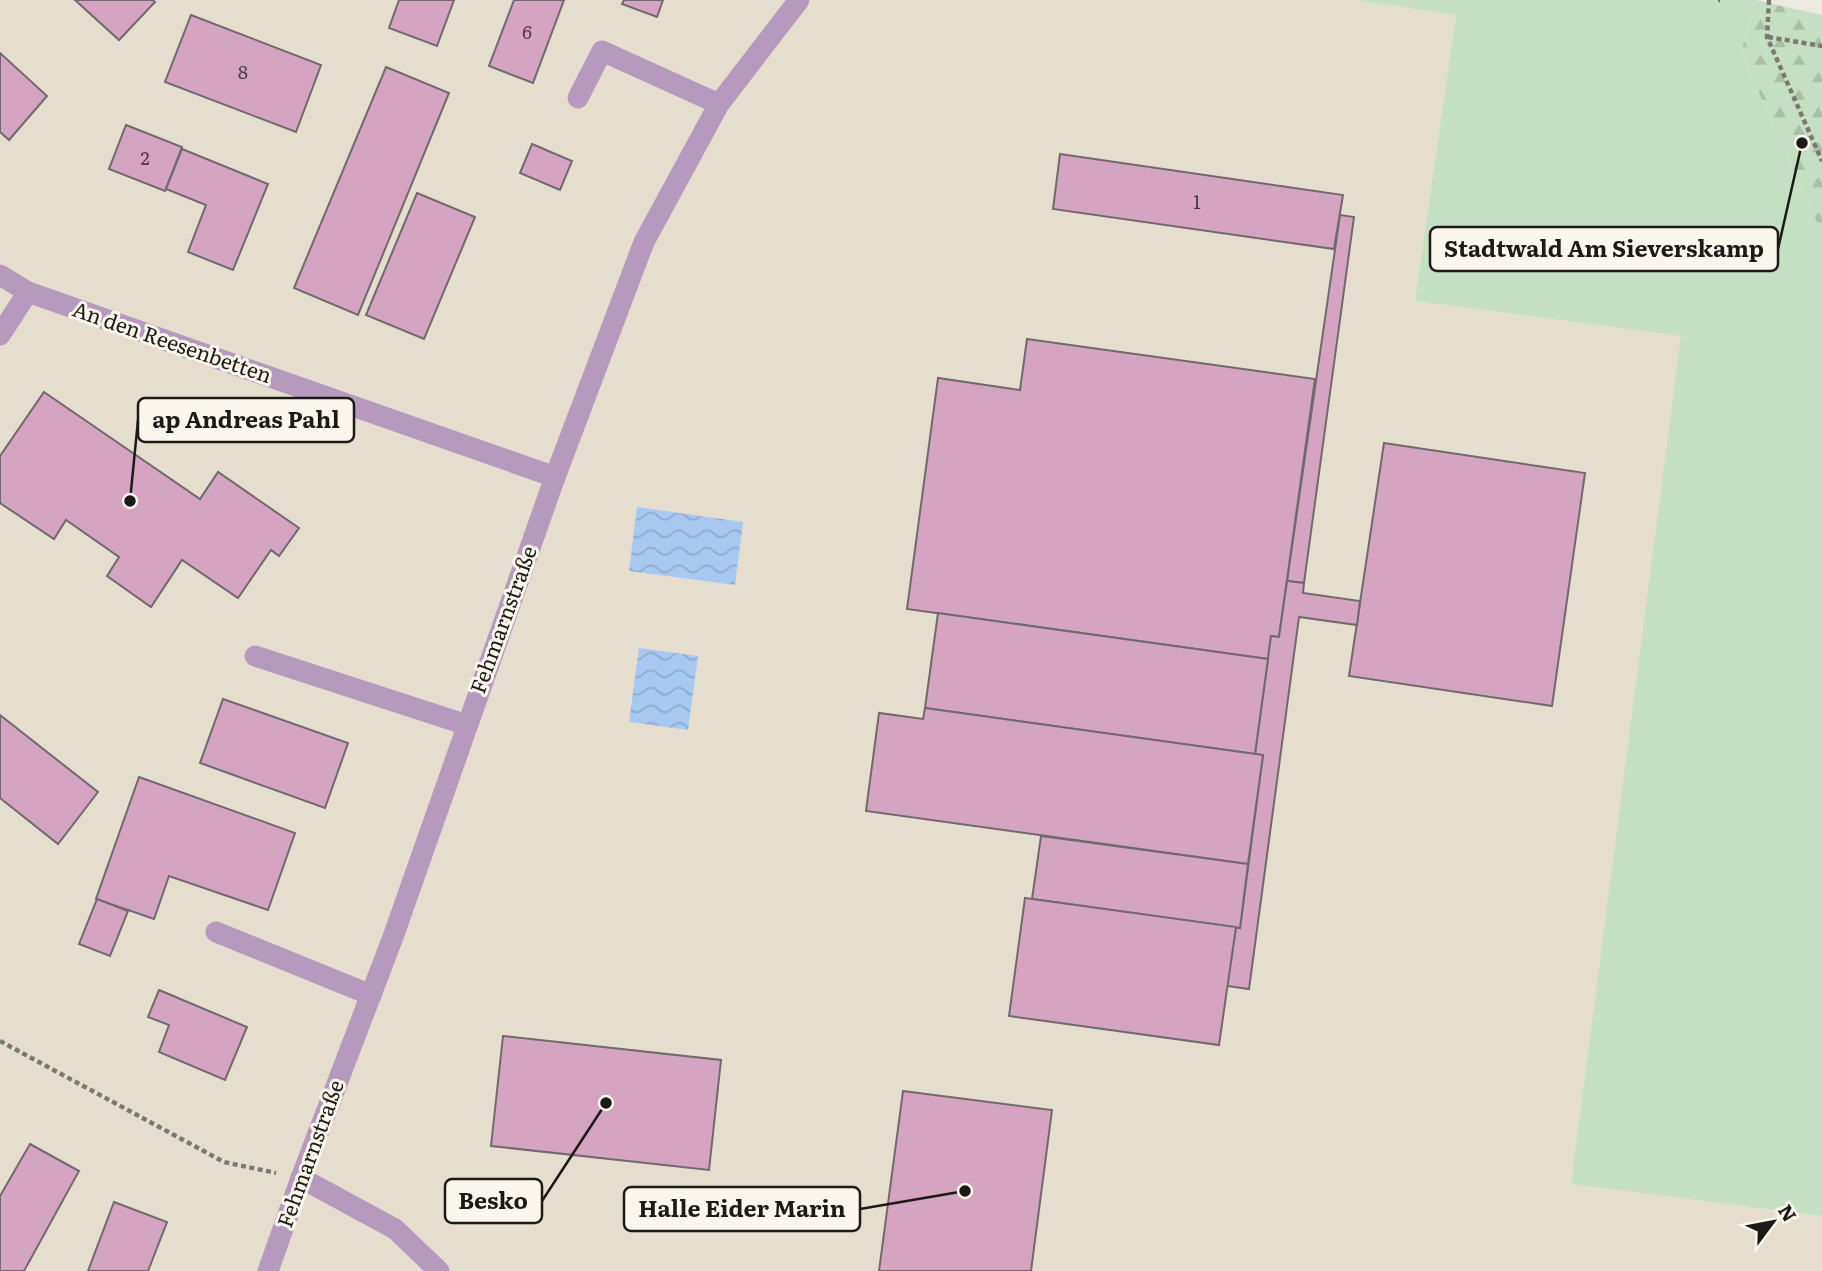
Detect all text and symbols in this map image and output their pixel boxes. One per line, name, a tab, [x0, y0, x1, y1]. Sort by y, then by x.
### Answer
house number: 6	[522, 18, 532, 45]
house number: 8	[238, 58, 248, 85]
house number: 2	[140, 144, 150, 171]
house number: 1	[1193, 188, 1201, 215]
callout: Stadtwald Am Sieverskamp	[1430, 227, 1778, 271]
text: Stadtwald Am Sieverskamp	[1444, 230, 1764, 264]
street label: An den Reesenbetten	[69, 292, 277, 389]
callout: ap Andreas Pahl	[138, 398, 354, 442]
text: ap Andreas Pahl	[152, 401, 340, 435]
street label: Fehmarnstraße	[461, 541, 543, 697]
street label: Fehmarnstraße	[268, 1075, 350, 1231]
callout: Besko	[445, 1179, 542, 1223]
text: Besko	[458, 1182, 528, 1216]
callout: Halle Eider Marin	[624, 1187, 860, 1231]
north arrow	[1738, 1187, 1808, 1257]
text: Halle Eider Marin	[638, 1190, 846, 1224]
text: N	[1772, 1198, 1804, 1227]

